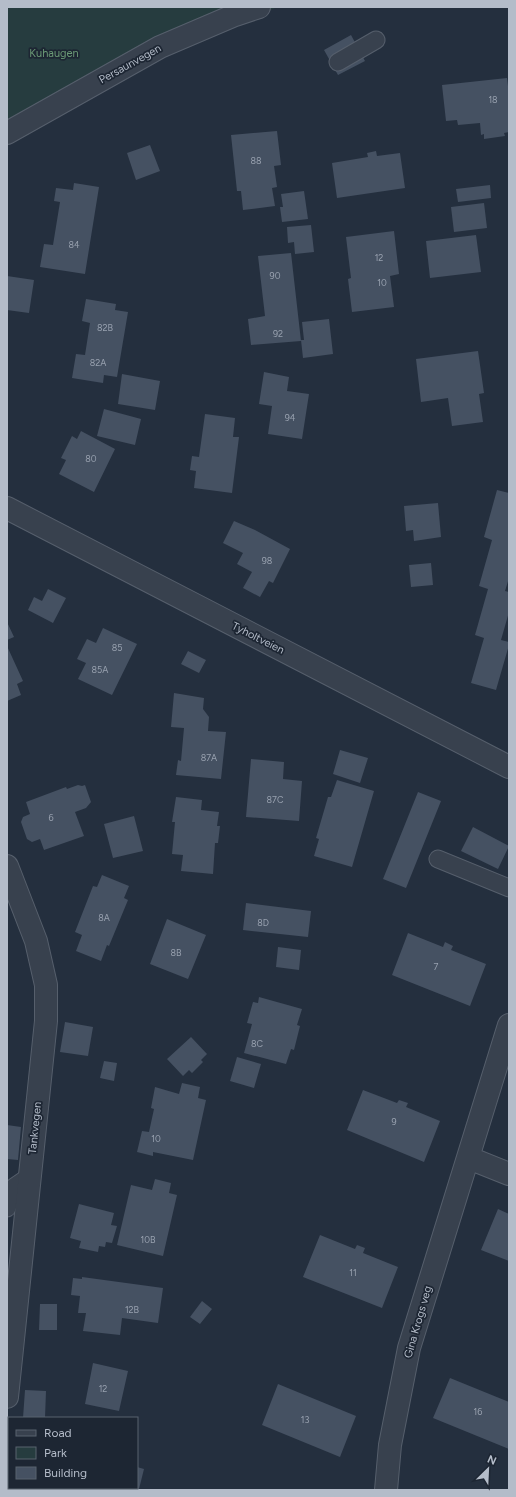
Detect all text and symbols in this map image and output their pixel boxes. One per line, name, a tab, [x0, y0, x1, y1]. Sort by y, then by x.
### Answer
street label: Persaunvegen	[97, 42, 163, 86]
park label: Kuhaugen	[29, 47, 79, 60]
house number: 18	[488, 94, 498, 105]
house number: 88	[250, 155, 262, 166]
house number: 84	[68, 239, 80, 250]
house number: 12	[375, 252, 383, 263]
house number: 90	[270, 270, 281, 281]
house number: 10	[377, 277, 387, 288]
house number: 82B	[97, 322, 114, 333]
house number: 92	[273, 328, 283, 339]
house number: 82A	[90, 357, 106, 368]
house number: 94	[285, 412, 296, 423]
house number: 80	[85, 453, 97, 464]
house number: 98	[262, 555, 273, 566]
street label: Tyholtveien	[230, 619, 286, 657]
house number: 85	[112, 642, 122, 653]
house number: 85A	[92, 664, 108, 675]
house number: 87A	[201, 752, 217, 763]
house number: 87C	[267, 794, 284, 805]
house number: 6	[48, 812, 54, 823]
house number: 8A	[98, 912, 110, 923]
house number: 8D	[257, 917, 269, 928]
house number: 8B	[170, 947, 182, 958]
house number: 7	[434, 961, 439, 972]
house number: 8C	[251, 1038, 264, 1049]
street label: Tankvegen	[26, 1101, 44, 1155]
house number: 9	[391, 1116, 397, 1127]
house number: 10	[151, 1133, 161, 1144]
house number: 10B	[141, 1234, 156, 1245]
house number: 11	[349, 1267, 357, 1278]
street label: Gina Krogs veg	[401, 1284, 435, 1360]
house number: 12B	[125, 1304, 140, 1315]
house number: 12	[99, 1383, 107, 1394]
house number: 16	[474, 1406, 482, 1417]
house number: 13	[301, 1414, 309, 1425]
legend	[8, 1417, 138, 1489]
text: Road	[44, 1426, 72, 1440]
text: Park	[44, 1446, 67, 1460]
north arrow	[468, 1449, 508, 1489]
text: N	[485, 1453, 498, 1468]
text: Building	[44, 1466, 87, 1480]

